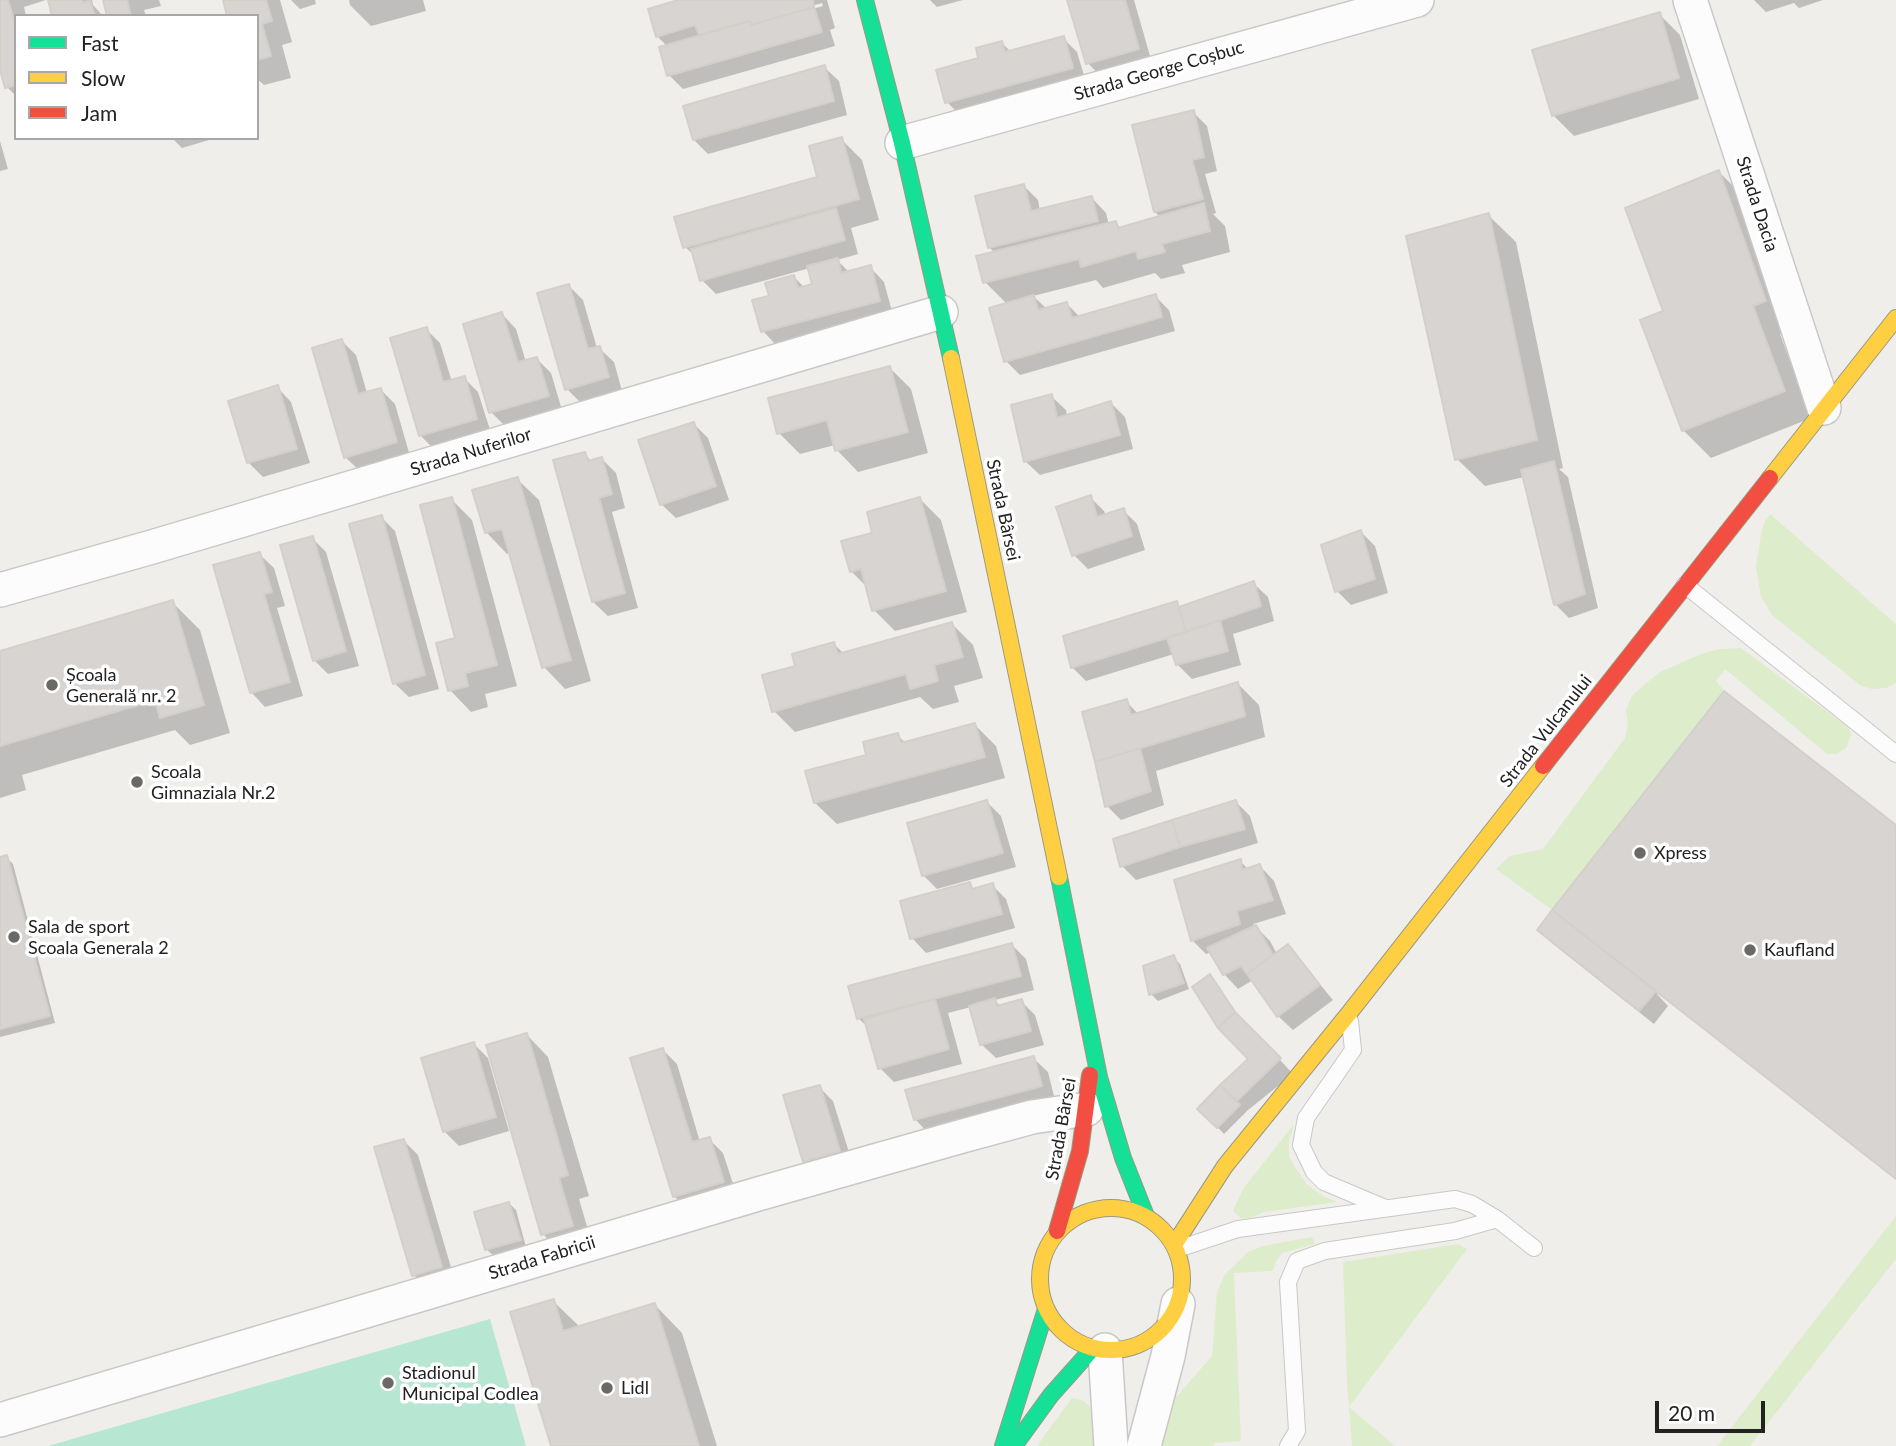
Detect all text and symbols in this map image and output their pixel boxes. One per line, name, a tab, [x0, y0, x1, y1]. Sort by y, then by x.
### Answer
legend	[14, 14, 259, 140]
text: Fast	[81, 30, 118, 55]
street label: Strada George Coșbuc	[1072, 36, 1246, 106]
text: Slow	[81, 65, 125, 90]
text: Jam	[81, 100, 117, 125]
street label: Strada Dacia	[1731, 154, 1783, 254]
street label: Strada Nuferilor	[408, 423, 534, 481]
street label: Strada Bârsei	[982, 457, 1024, 563]
place label: Școala Generală nr. 2	[66, 664, 176, 706]
street label: Strada Vulcanului	[1495, 671, 1597, 791]
marker: Școala Generală nr. 2	[44, 677, 60, 693]
place label: Scoala Gimnaziala Nr.2	[151, 761, 276, 804]
marker: Scoala Gimnaziala Nr.2	[129, 774, 145, 790]
place label: Xpress	[1654, 842, 1707, 864]
marker: Xpress	[1632, 845, 1648, 861]
place label: Sala de sport Scoala Generala 2	[28, 916, 169, 958]
marker: Sala de sport Scoala Generala 2	[6, 929, 22, 945]
place label: Kaufland	[1764, 939, 1835, 961]
marker: Kaufland	[1742, 942, 1758, 958]
street label: Strada Bârsei	[1041, 1076, 1081, 1182]
street label: Strada Fabricii	[486, 1231, 598, 1285]
place label: Stadionul Municipal Codlea	[402, 1362, 539, 1404]
marker: Stadionul Municipal Codlea	[380, 1375, 396, 1391]
place label: Lidl	[621, 1377, 649, 1399]
marker: Lidl	[599, 1380, 615, 1396]
scale bar	[1658, 1386, 1768, 1430]
text: 20 m	[1668, 1400, 1715, 1425]

